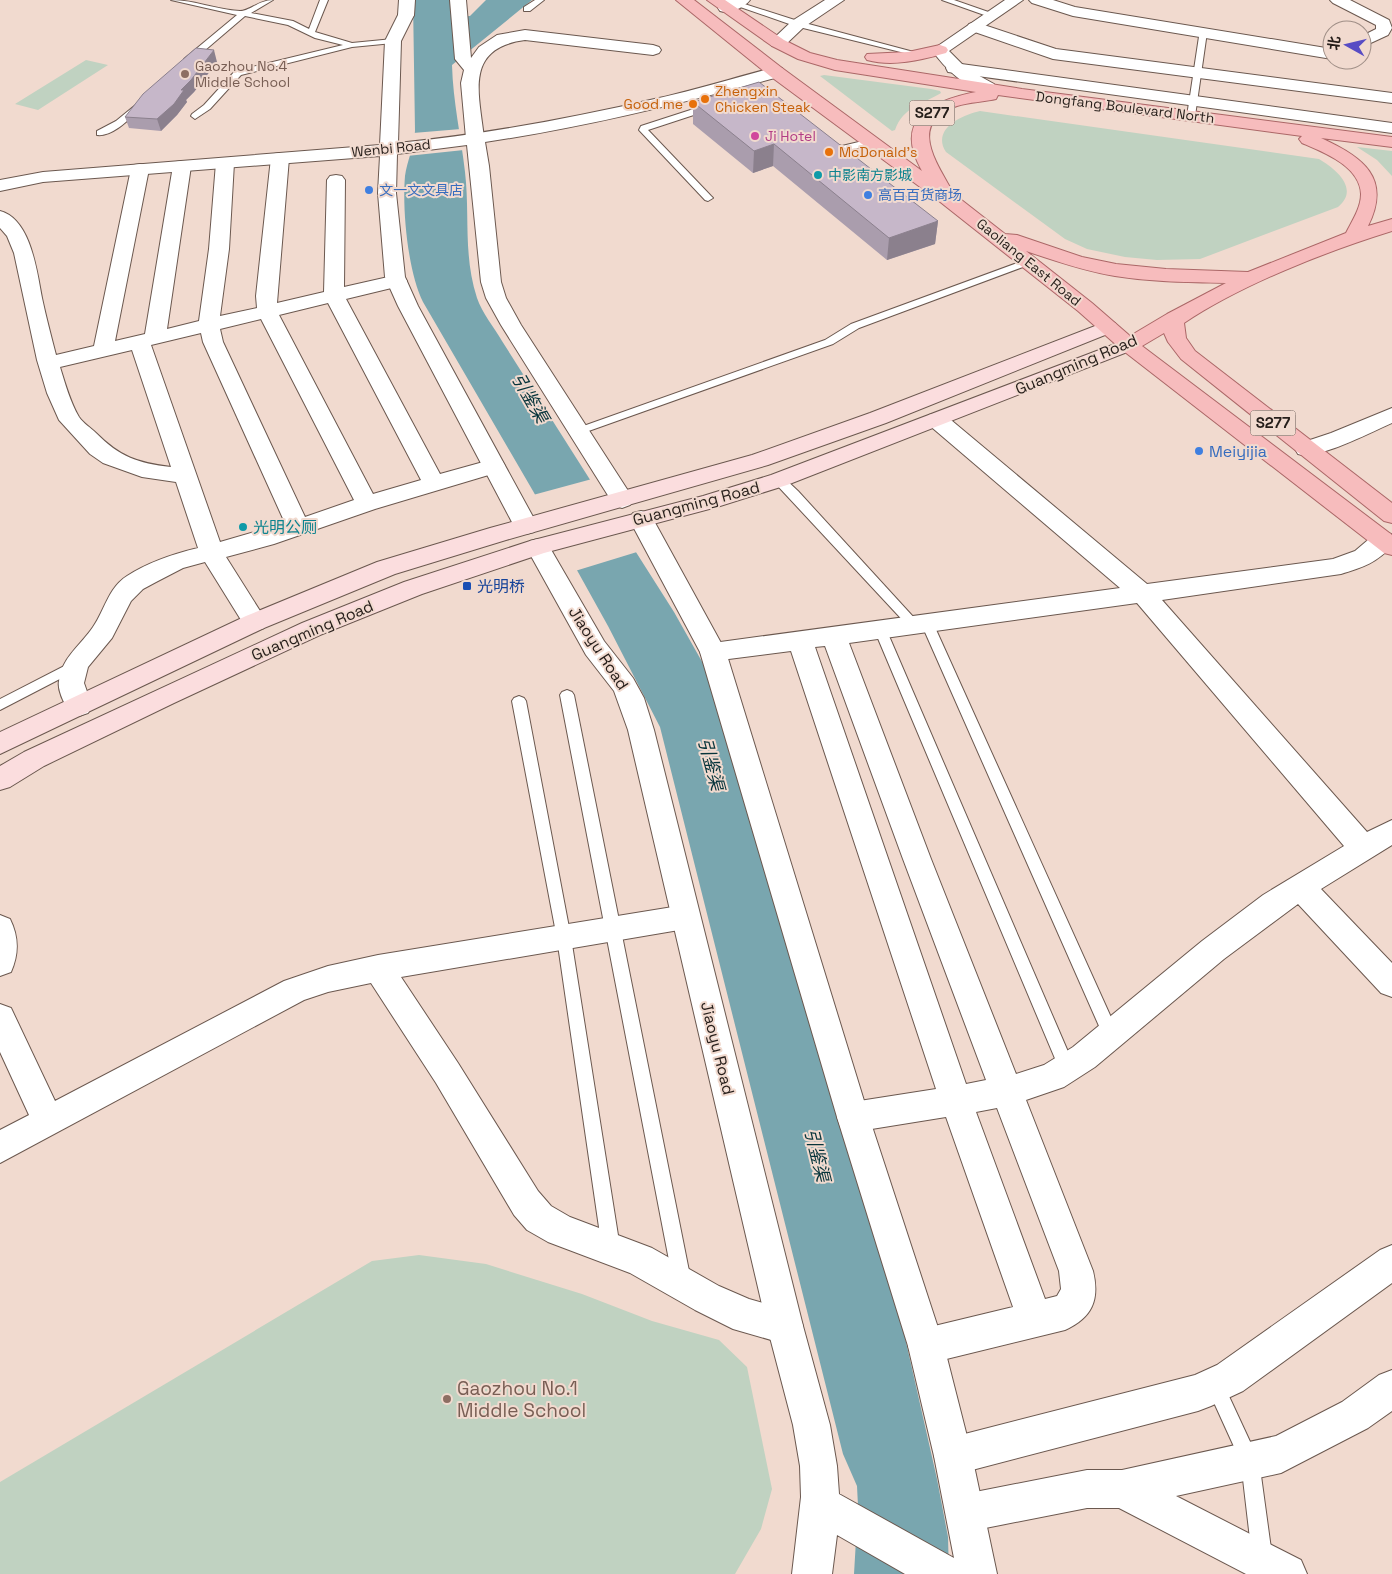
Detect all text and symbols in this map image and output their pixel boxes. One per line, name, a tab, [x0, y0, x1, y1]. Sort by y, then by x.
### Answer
north arrow	[1322, 20, 1372, 70]
text: 北	[1324, 35, 1344, 51]
place label: Gaozhou No.4 Middle School	[195, 57, 290, 91]
marker: Gaozhou No.4 Middle School	[179, 68, 191, 80]
place label: Zhengxin Chicken Steak	[715, 82, 811, 116]
street label: Dongfang Boulevard North	[1035, 87, 1215, 127]
marker: Zhengxin Chicken Steak	[699, 93, 711, 105]
place label: Good me	[624, 95, 683, 113]
marker: Good me	[687, 98, 699, 110]
road number: S277	[910, 100, 954, 126]
place label: Ji Hotel	[765, 127, 816, 145]
marker: Ji Hotel	[749, 130, 761, 142]
street label: Wenbi Road	[351, 135, 431, 161]
place label: McDonald's	[839, 143, 917, 161]
marker: McDonald's	[823, 146, 835, 158]
place label: 中影南方影城	[828, 166, 912, 184]
marker: 中影南方影城	[812, 169, 824, 181]
place label: 文一文文具店	[379, 181, 463, 199]
marker: 文一文文具店	[363, 184, 375, 196]
place label: 高百百货商场	[878, 186, 962, 204]
marker: 高百百货商场	[862, 189, 874, 201]
street label: Gaoliang East Road	[973, 214, 1085, 310]
street label: Guangming Road	[1012, 329, 1140, 400]
water label: 引鉴渠	[507, 369, 555, 429]
road number: S277	[1250, 410, 1296, 436]
place label: Meiyijia	[1209, 441, 1267, 462]
marker: Meiyijia	[1193, 445, 1205, 457]
street label: Guangming Road	[630, 476, 762, 531]
place label: 光明公厕	[253, 517, 317, 538]
marker: 光明公厕	[237, 521, 249, 533]
place label: 光明桥	[477, 576, 525, 597]
marker: 光明桥	[461, 580, 473, 592]
street label: Guangming Road	[248, 595, 376, 666]
street label: Jiaoyu Road	[564, 603, 633, 694]
water label: 引鉴渠	[693, 735, 730, 796]
street label: Jiaoyu Road	[696, 999, 739, 1097]
water label: 引鉴渠	[800, 1126, 836, 1187]
place label: Gaozhou No.1 Middle School	[457, 1376, 586, 1423]
marker: Gaozhou No.1 Middle School	[441, 1393, 453, 1405]

